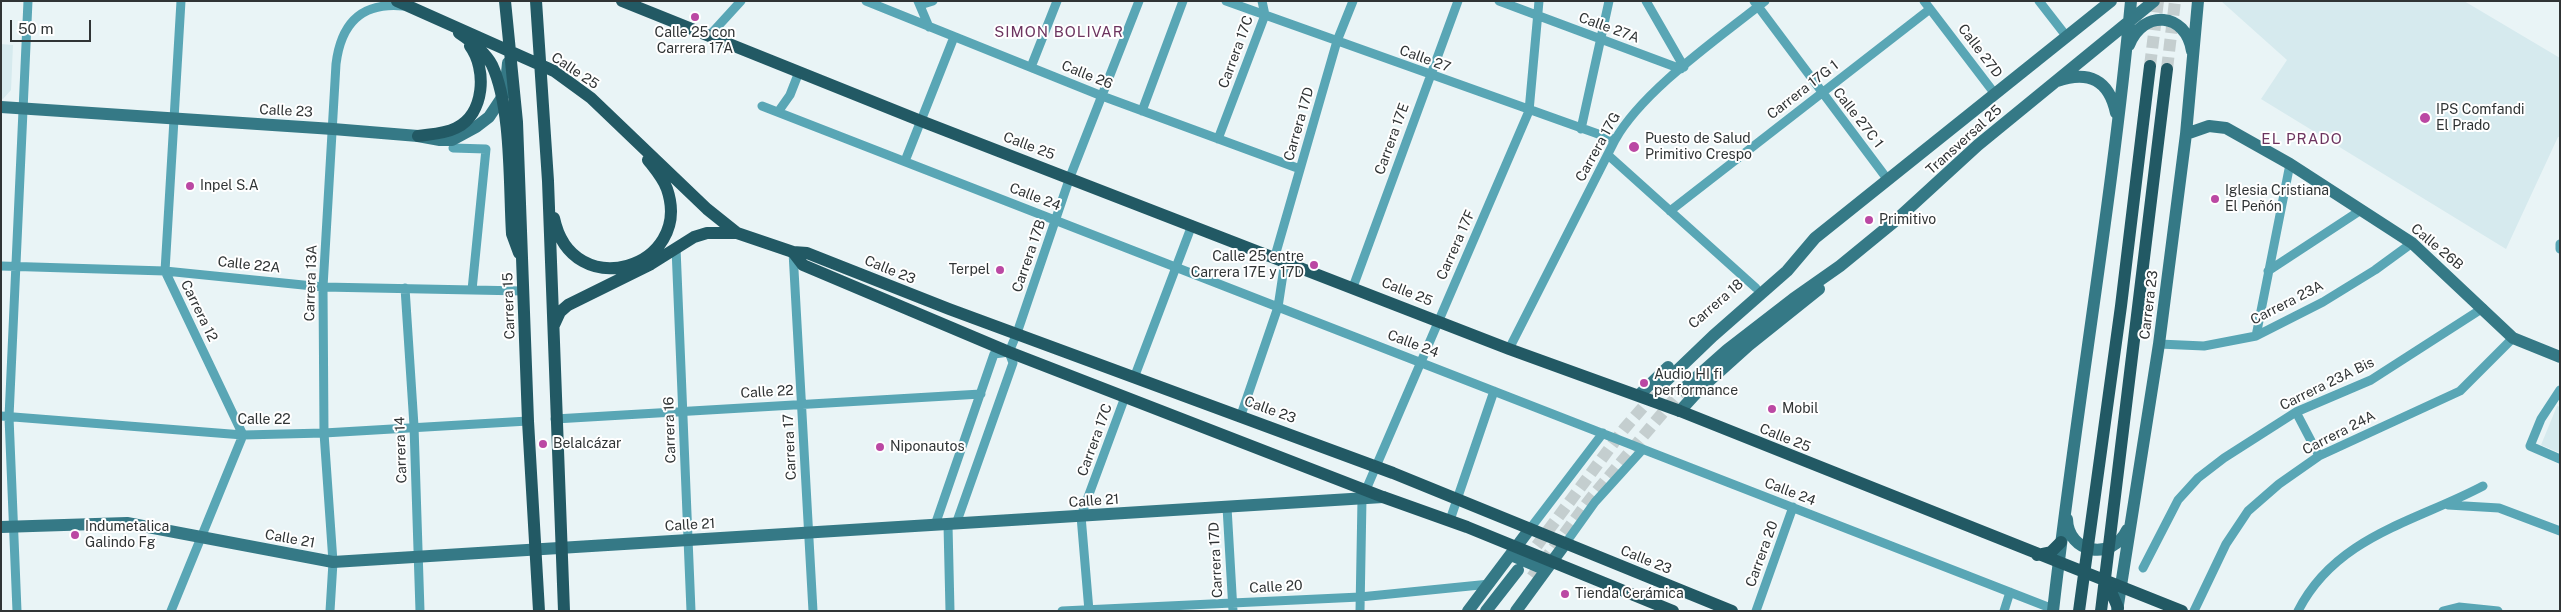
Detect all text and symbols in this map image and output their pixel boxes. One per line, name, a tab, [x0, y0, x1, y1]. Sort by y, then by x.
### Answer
street label: Calle 27A	[1576, 9, 1642, 47]
scale bar	[12, 10, 94, 42]
marker: Calle 25 con Carrera 17A	[689, 11, 701, 23]
street label: Carrera 17C	[1215, 13, 1257, 91]
text: 50 m	[18, 20, 53, 37]
street label: Calle 27D	[1954, 21, 2006, 81]
district label: SIMON BOLIVAR	[993, 23, 1125, 41]
place label: Calle 25 con Carrera 17A	[655, 25, 735, 58]
street label: Calle 27	[1397, 42, 1453, 76]
street label: Calle 25	[548, 49, 602, 93]
street label: Calle 26	[1059, 57, 1115, 93]
street label: Carrera 17G 1	[1764, 57, 1842, 123]
street label: Calle 27C 1	[1829, 84, 1887, 152]
street label: Carrera 17D	[1280, 85, 1318, 163]
street label: Calle 23	[259, 101, 313, 121]
street label: Carrera 17E	[1371, 101, 1413, 177]
street label: Transversal 25	[1923, 102, 2005, 178]
place label: IPS Comfandi El Prado	[2436, 102, 2525, 134]
street label: Carrera 17G	[1572, 109, 1624, 185]
marker: IPS Comfandi El Prado	[2418, 111, 2432, 125]
street label: Calle 25	[1001, 129, 1057, 163]
district label: EL PRADO	[2260, 130, 2344, 148]
place label: Puesto de Salud Primitivo Crespo	[1645, 131, 1752, 164]
marker: Puesto de Salud Primitivo Crespo	[1627, 140, 1641, 154]
place label: Inpel S.A	[200, 178, 259, 194]
marker: Inpel S.A	[184, 180, 196, 192]
street label: Calle 24	[1007, 180, 1063, 214]
place label: Iglesia Cristiana El Peñón	[2225, 183, 2329, 216]
marker: Iglesia Cristiana El Peñón	[2209, 193, 2221, 205]
street label: Carrera 17F	[1433, 207, 1479, 283]
place label: Primitivo	[1879, 212, 1936, 228]
marker: Primitivo	[1863, 214, 1875, 226]
street label: Carrera 17B	[1009, 217, 1049, 295]
street label: Calle 26B	[2407, 220, 2467, 274]
street label: Carrera 13A	[301, 244, 321, 322]
place label: Calle 25 entre Carrera 17E y 17D	[1191, 249, 1304, 282]
street label: Calle 23	[862, 252, 918, 288]
street label: Calle 22A	[217, 253, 281, 277]
marker: Calle 25 entre Carrera 17E y 17D	[1308, 259, 1320, 271]
place label: Terpel	[949, 262, 990, 278]
marker: Terpel	[994, 264, 1006, 276]
street label: Carrera 23	[2136, 269, 2162, 341]
street label: Carrera 15	[499, 272, 519, 340]
street label: Calle 25	[1379, 274, 1435, 310]
street label: Carrera 18	[1685, 276, 1747, 332]
street label: Carrera 12	[177, 277, 221, 345]
street label: Carrera 23A	[2248, 277, 2326, 329]
street label: Calle 24	[1385, 327, 1441, 361]
street label: Carrera 23A Bis	[2277, 354, 2377, 414]
place label: Audio HI fi performance	[1654, 367, 1738, 400]
marker: Audio HI fi performance	[1638, 377, 1650, 389]
street label: Calle 22	[740, 382, 794, 402]
street label: Calle 23	[1242, 393, 1298, 427]
street label: Carrera 16	[660, 396, 680, 464]
street label: Carrera 17C	[1074, 401, 1116, 479]
place label: Mobil	[1782, 401, 1818, 417]
marker: Mobil	[1766, 403, 1778, 415]
street label: Carrera 24A	[2300, 407, 2378, 459]
street label: Calle 22	[237, 412, 291, 428]
street label: Carrera 17	[780, 413, 800, 481]
street label: Carrera 14	[391, 416, 411, 484]
street label: Calle 25	[1757, 420, 1813, 456]
place label: Belalcázar	[553, 436, 621, 452]
marker: Belalcázar	[537, 438, 549, 450]
place label: Niponautos	[890, 439, 965, 455]
marker: Niponautos	[874, 441, 886, 453]
street label: Calle 24	[1762, 475, 1818, 509]
street label: Calle 21	[1068, 491, 1120, 511]
street label: Calle 21	[664, 515, 716, 535]
place label: Indumetalica Galindo Fg	[85, 519, 169, 552]
street label: Carrera 20	[1742, 519, 1782, 589]
street label: Carrera 17D	[1206, 521, 1226, 599]
street label: Calle 21	[264, 526, 316, 552]
marker: Indumetalica Galindo Fg	[69, 529, 81, 541]
street label: Calle 23	[1618, 542, 1674, 578]
street label: Calle 20	[1249, 577, 1303, 597]
place label: Tienda Cerámica	[1575, 586, 1684, 602]
marker: Tienda Cerámica	[1559, 588, 1571, 600]

